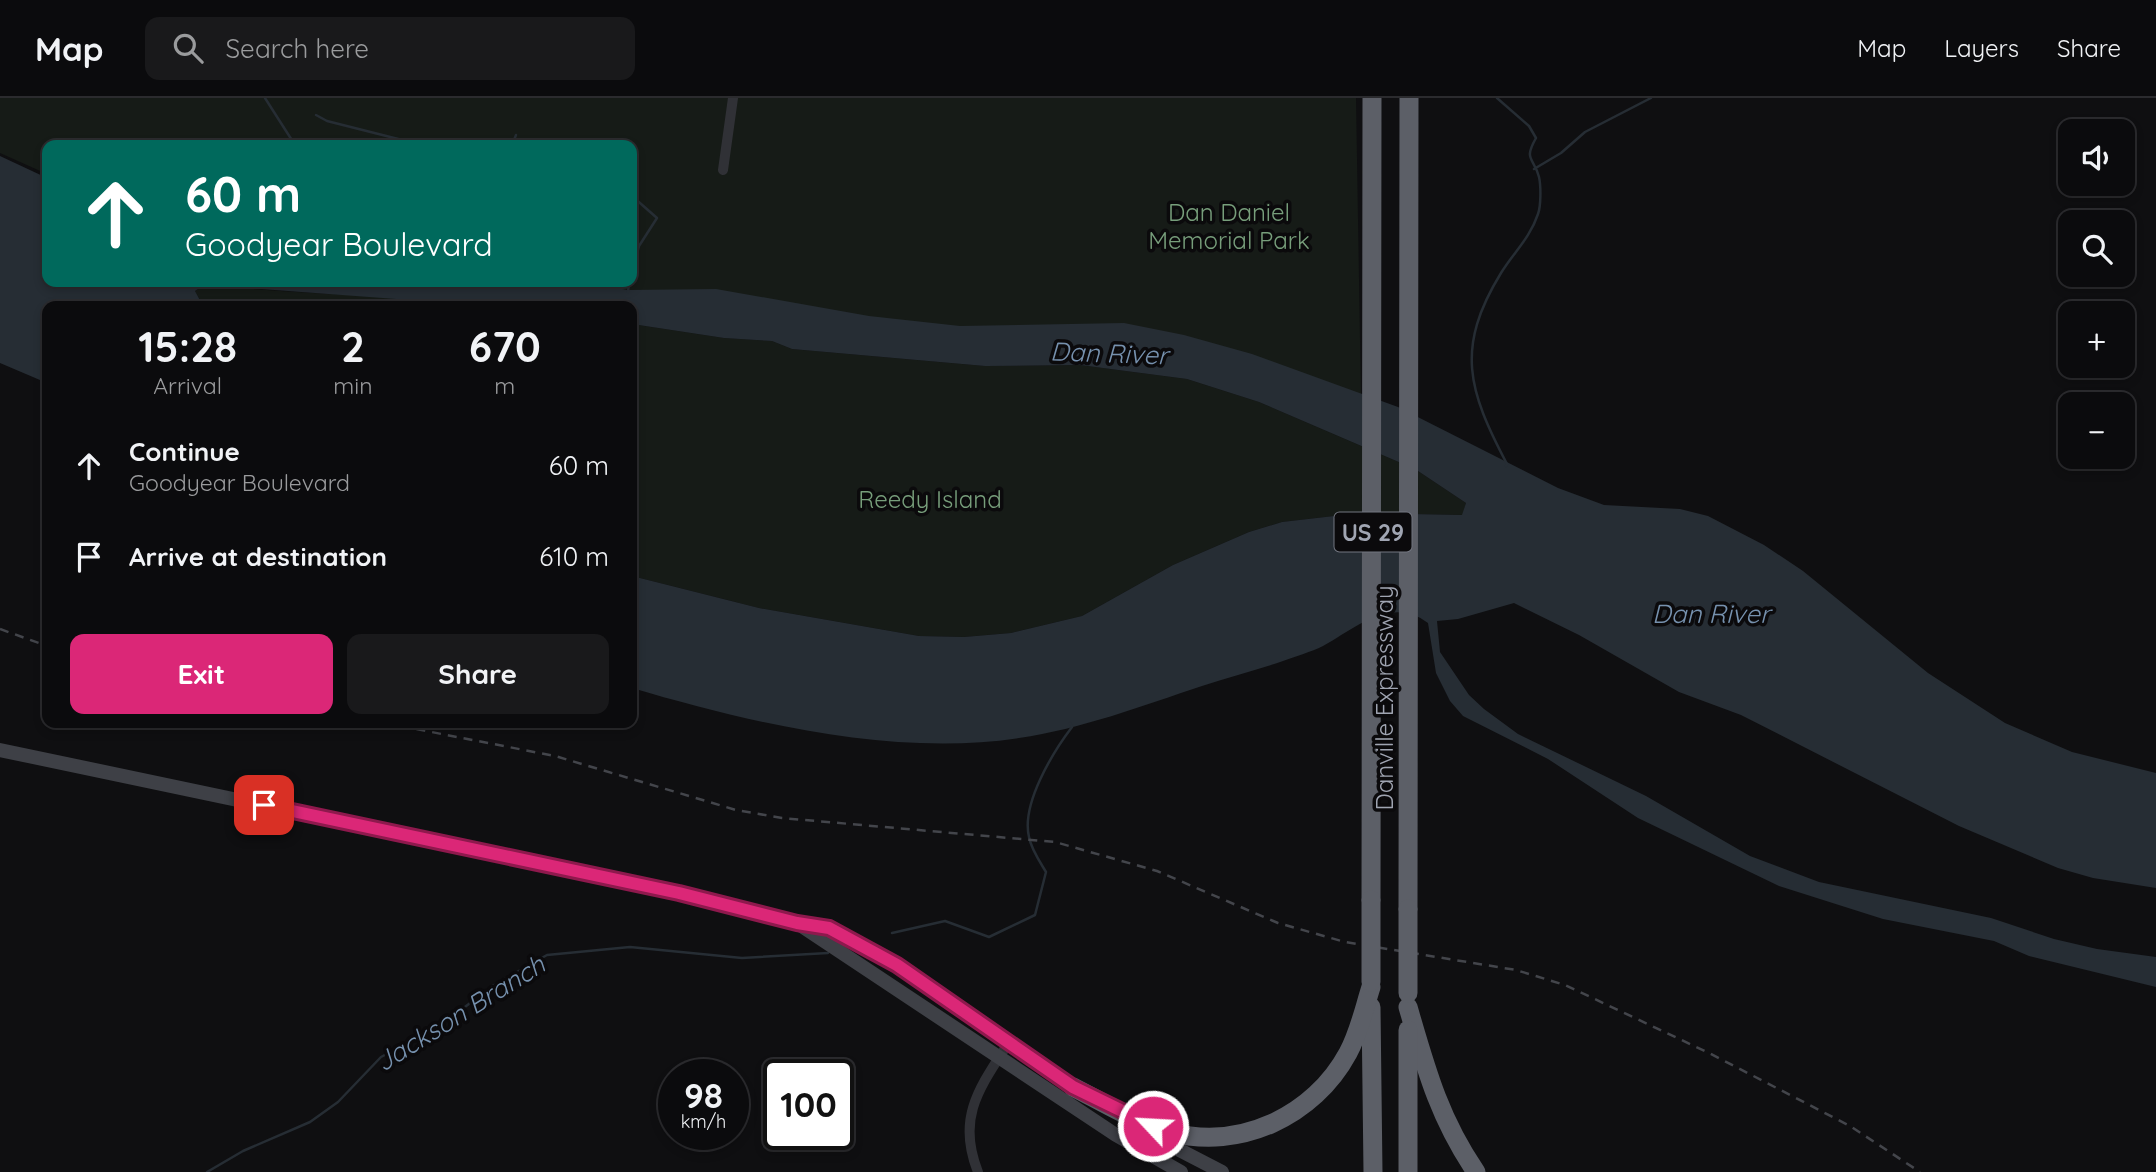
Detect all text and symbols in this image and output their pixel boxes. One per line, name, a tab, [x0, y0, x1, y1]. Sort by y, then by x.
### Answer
search box	[145, 17, 635, 80]
text: Map	[35, 28, 103, 69]
icon: search	[169, 29, 207, 67]
text: Search here	[225, 32, 369, 65]
text: Map	[1857, 33, 1906, 63]
text: Layers	[1944, 33, 2019, 63]
text: Share	[2057, 33, 2121, 63]
map controls	[2058, 119, 2135, 469]
button: sound	[2058, 119, 2135, 196]
text: 60 m	[185, 163, 301, 224]
icon: ahead	[70, 168, 161, 259]
park label: Dan Daniel Memorial Park	[1148, 197, 1310, 255]
button: search	[2058, 210, 2135, 287]
text: Goodyear Boulevard	[185, 224, 493, 264]
button: +	[2058, 301, 2135, 378]
text: 15:28	[138, 320, 237, 373]
text: 2	[341, 320, 365, 373]
text: 670	[469, 320, 541, 373]
water label: Dan River	[1050, 334, 1171, 372]
text: Arrival	[153, 371, 222, 400]
text: min	[333, 371, 373, 400]
text: m	[494, 371, 515, 400]
button: −	[2058, 392, 2135, 469]
text: Continue	[129, 435, 240, 468]
icon: ahead	[70, 447, 108, 485]
text: 60 m	[549, 449, 609, 482]
text: Goodyear Boulevard	[129, 468, 350, 497]
park label: Reedy Island	[858, 484, 1002, 514]
road number: US 29	[1334, 512, 1412, 552]
icon: arrive	[70, 538, 108, 576]
text: Arrive at destination	[129, 540, 387, 573]
text: 610 m	[539, 540, 609, 573]
street label: Danville Expressway	[1369, 585, 1399, 811]
water label: Dan River	[1652, 597, 1773, 630]
button: Exit	[70, 634, 333, 714]
button: Share	[347, 634, 609, 714]
pin	[234, 775, 294, 835]
icon: arrive	[245, 786, 283, 824]
water label: Jackson Branch	[369, 947, 552, 1078]
speed limit sign: 100	[763, 1059, 854, 1150]
text: 98	[684, 1073, 723, 1117]
position arrow	[1116, 1089, 1190, 1163]
text: km/h	[681, 1110, 726, 1133]

